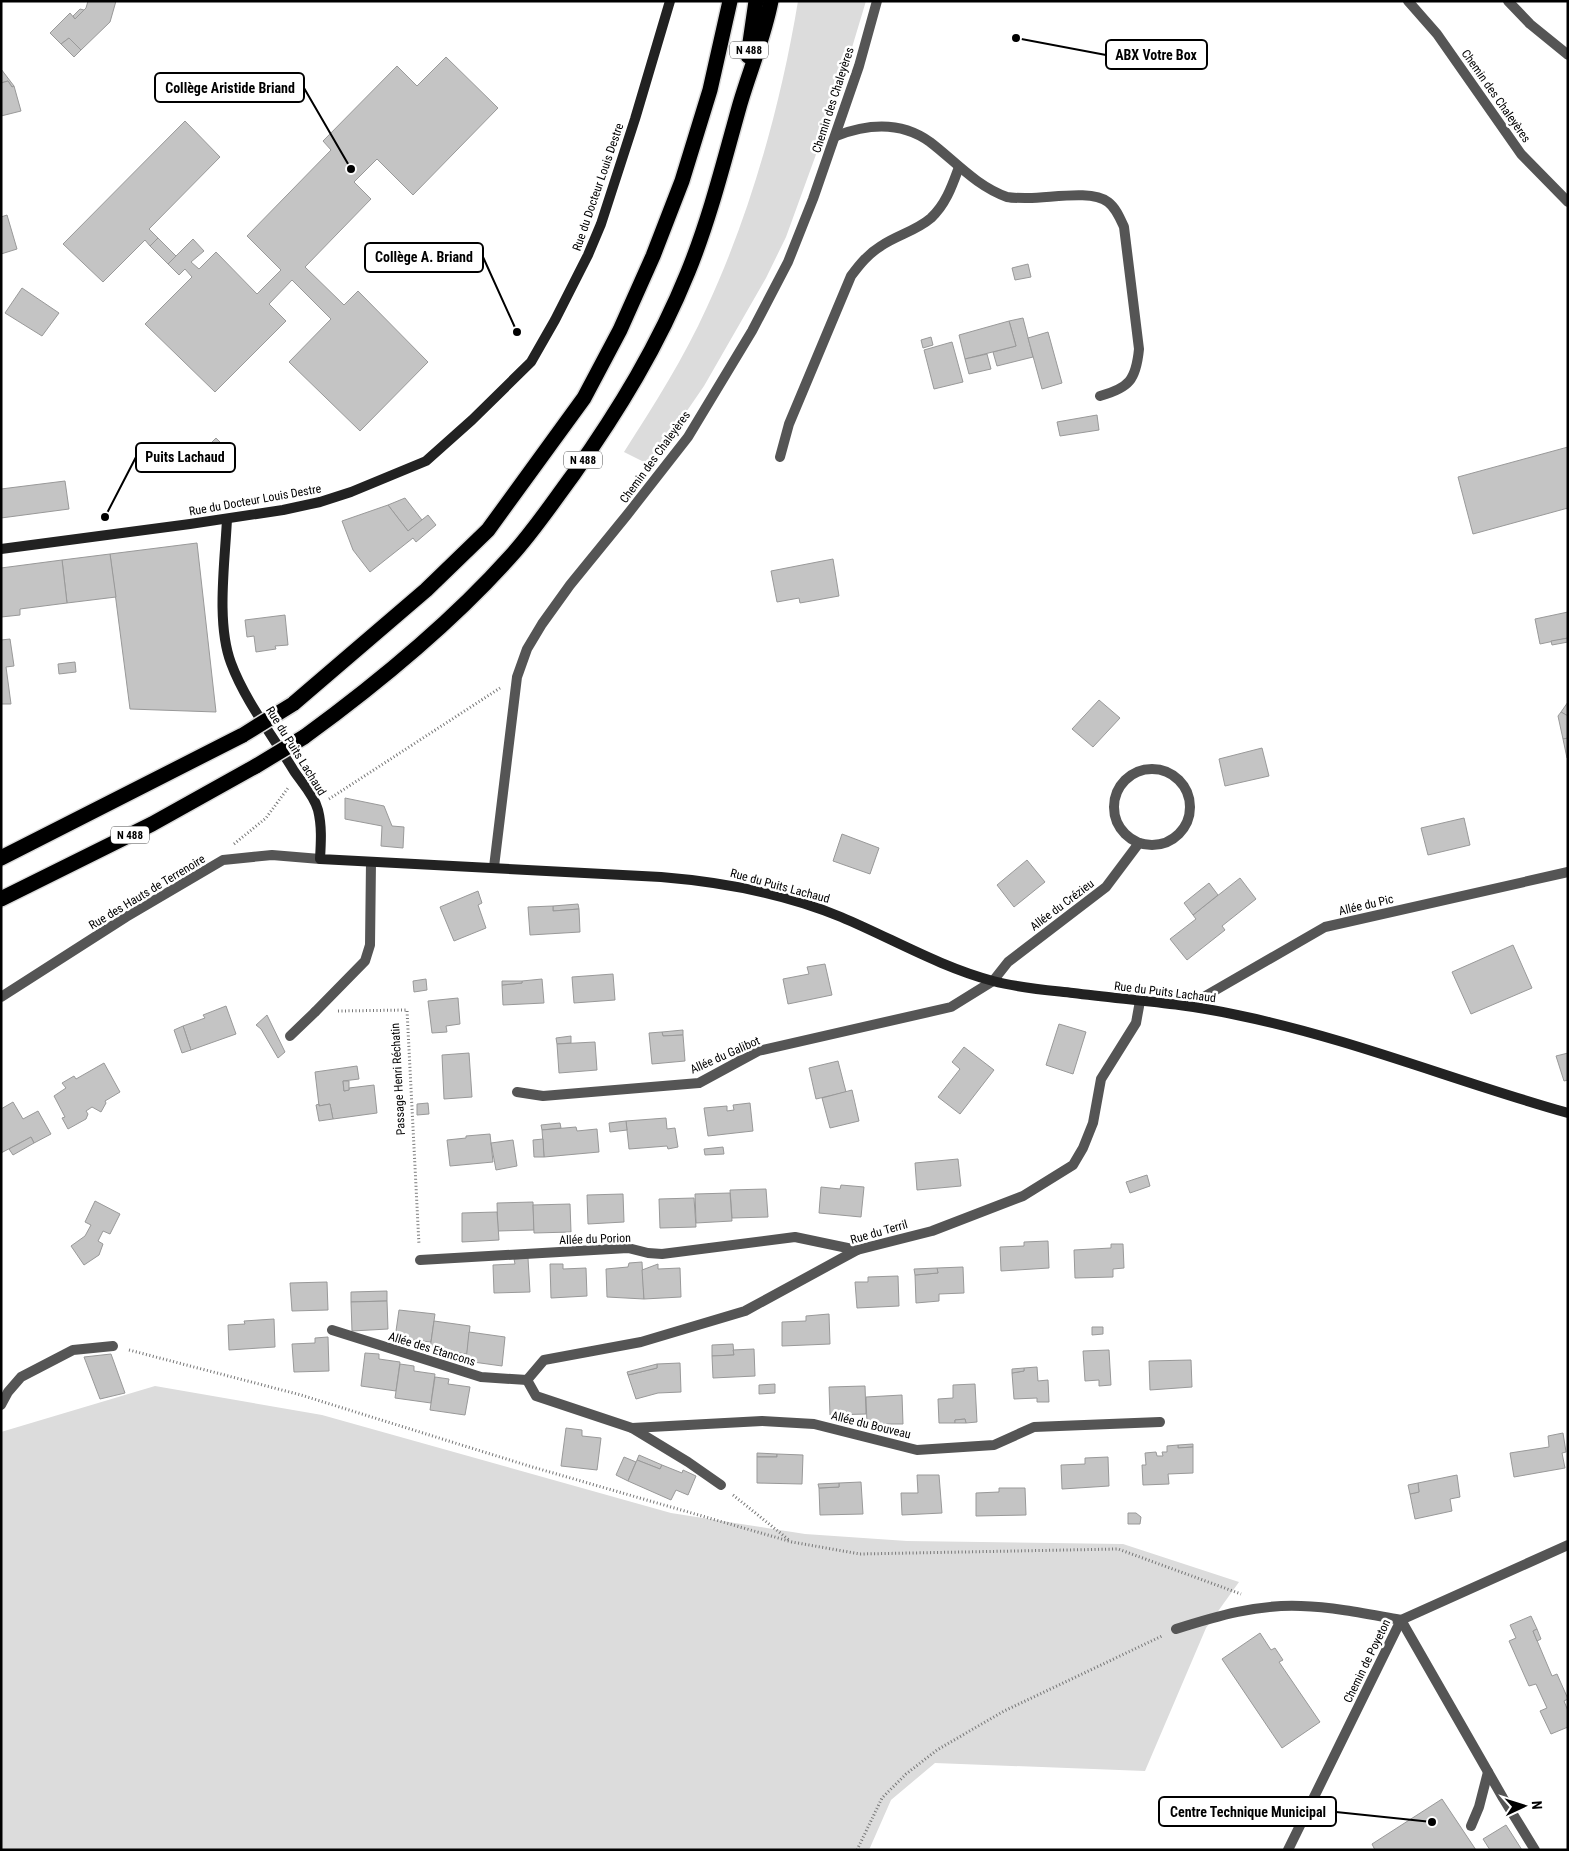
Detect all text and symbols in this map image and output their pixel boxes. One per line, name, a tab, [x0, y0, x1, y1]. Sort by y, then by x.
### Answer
callout: ABX Votre Box	[1106, 40, 1207, 69]
road number: N 488	[730, 42, 768, 58]
street label: Chemin des Chaleyères	[809, 45, 857, 155]
text: ABX Votre Box	[1115, 47, 1198, 63]
street label: Chemin des Chaleyères	[1459, 47, 1533, 145]
callout: Collège Aristide Briand	[155, 73, 304, 102]
text: Collège Aristide Briand	[165, 80, 295, 96]
street label: Rue du Docteur Louis Destre	[570, 121, 627, 253]
callout: Collège A. Briand	[365, 243, 483, 272]
text: Collège A. Briand	[375, 249, 473, 265]
street label: Chemin des Chaleyères	[617, 408, 693, 506]
callout: Puits Lachaud	[136, 443, 235, 472]
text: Puits Lachaud	[145, 449, 225, 465]
road number: N 488	[564, 452, 602, 468]
street label: Rue du Docteur Louis Destre	[188, 481, 323, 519]
street label: Rue du Puits Lachaud	[263, 704, 329, 798]
road number: N 488	[111, 826, 149, 844]
street label: Rue des Hauts de Terrenoire	[86, 852, 208, 932]
street label: Rue du Puits Lachaud	[729, 866, 831, 906]
street label: Allée du Crézieu	[1027, 876, 1097, 934]
street label: Allée du Pic	[1337, 892, 1395, 918]
street label: Rue du Puits Lachaud	[1113, 979, 1217, 1005]
street label: Passage Henri Réchatin	[388, 1022, 408, 1136]
street label: Allée du Galibot	[688, 1033, 762, 1077]
street label: Rue du Terril	[849, 1217, 909, 1247]
street label: Allée du Porion	[559, 1231, 631, 1247]
street label: Allée des Etancons	[387, 1329, 477, 1369]
street label: Allée du Bouveau	[830, 1408, 912, 1442]
street label: Chemin de Poyeton	[1341, 1617, 1393, 1705]
north arrow	[1499, 1781, 1549, 1831]
callout: Centre Technique Municipal	[1159, 1797, 1336, 1826]
text: N	[1529, 1800, 1545, 1810]
text: Centre Technique Municipal	[1170, 1804, 1326, 1820]

